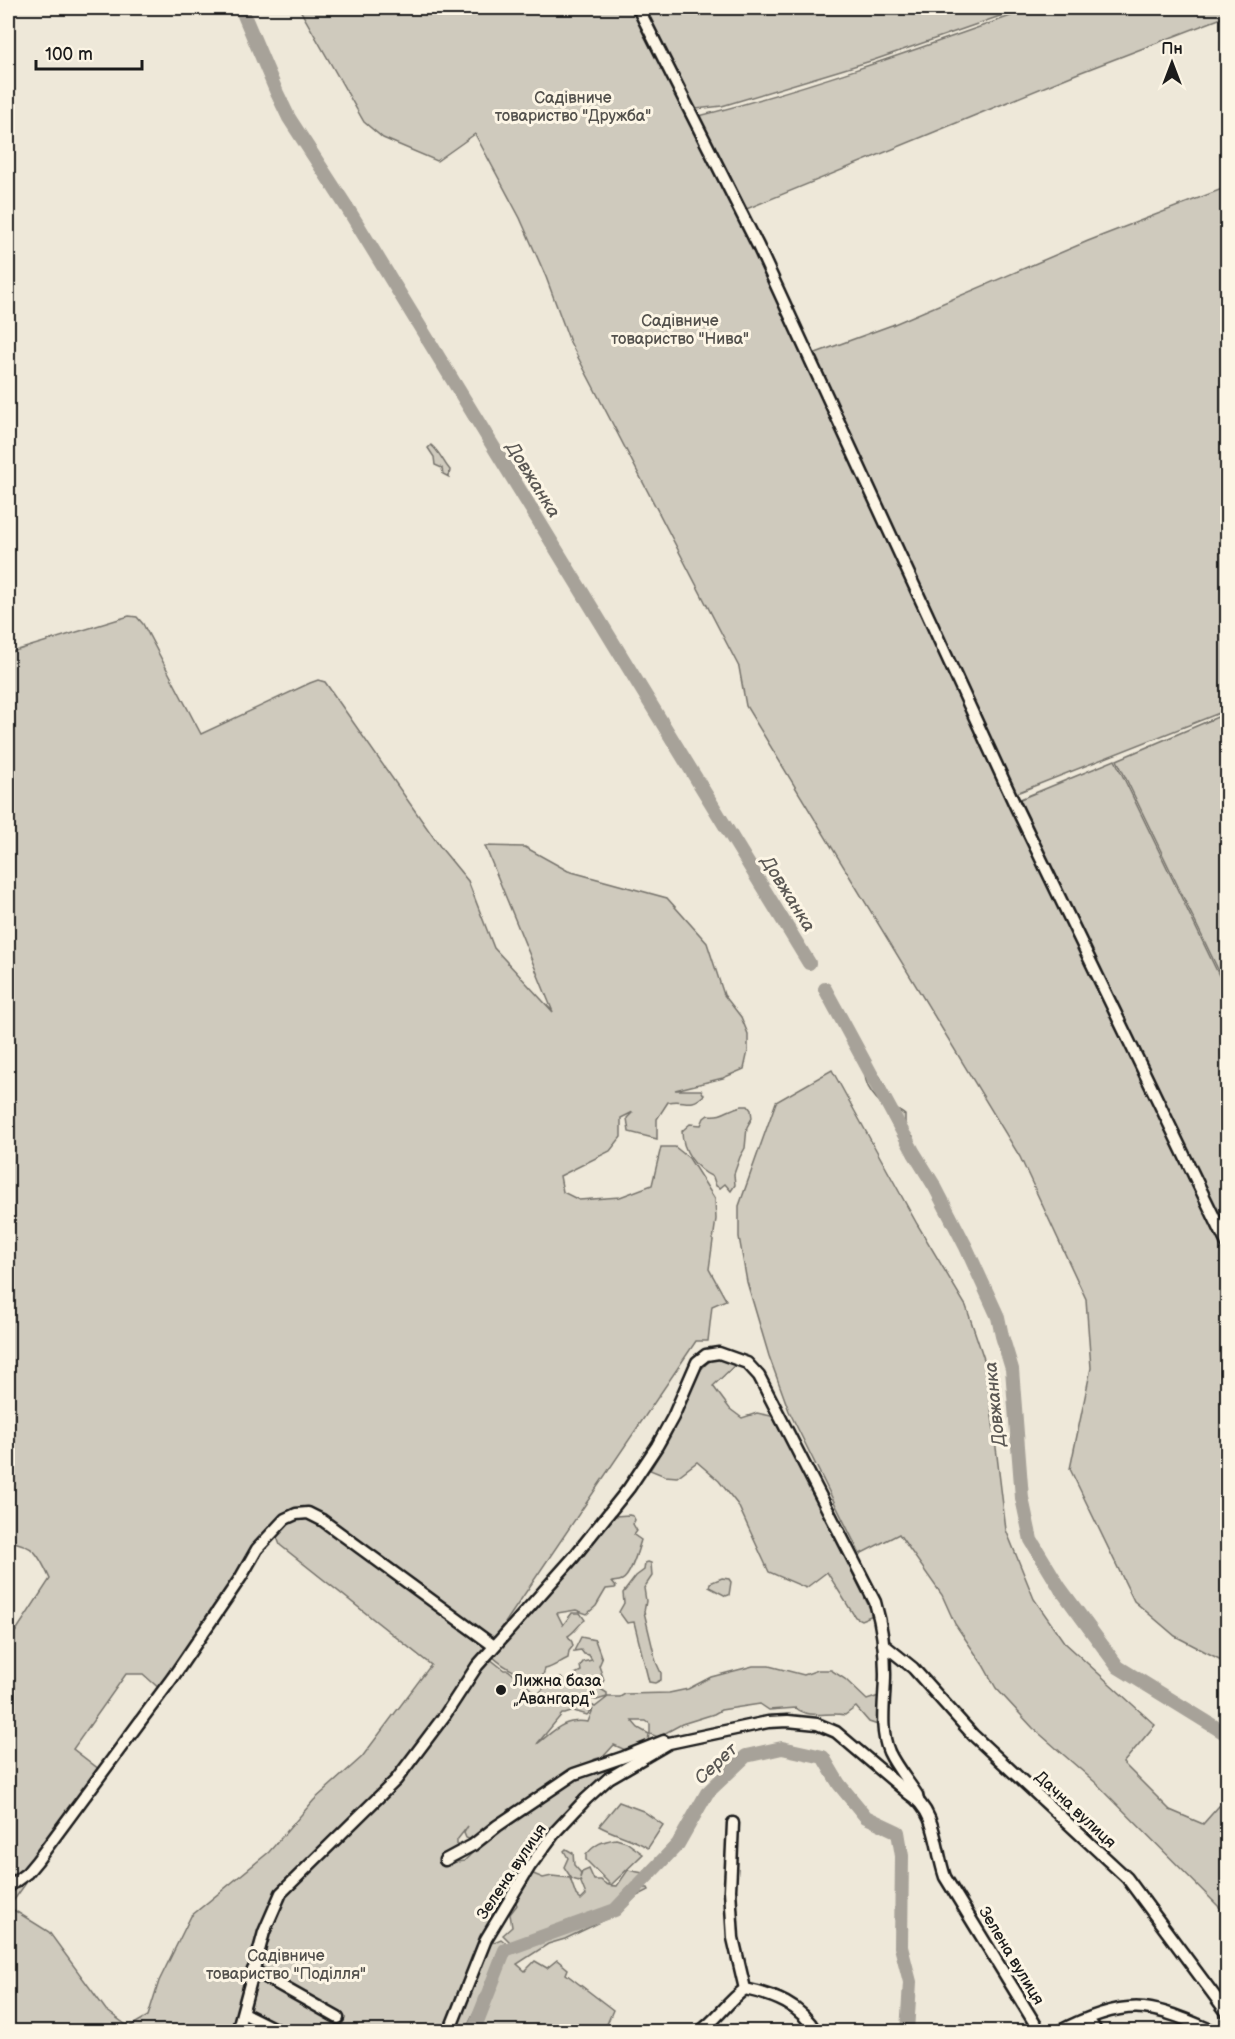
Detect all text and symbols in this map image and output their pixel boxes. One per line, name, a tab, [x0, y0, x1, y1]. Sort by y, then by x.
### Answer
scale bar	[36, 33, 142, 71]
north arrow	[1142, 33, 1202, 93]
text: Пн	[1161, 40, 1183, 59]
text: 100 m	[45, 44, 93, 65]
park label: Садівниче товариство "Дружба"	[495, 89, 651, 126]
park label: Садівниче товариство "Нива"	[611, 312, 749, 349]
water label: Довжанка	[501, 437, 564, 522]
water label: Довжанка	[756, 851, 819, 936]
water label: Довжанка	[980, 1361, 1010, 1448]
place label: Лижна база „Авангард“	[512, 1672, 602, 1709]
marker: Лижна база „Авангард“	[494, 1683, 508, 1697]
water label: Серет	[690, 1738, 743, 1789]
street label: Дачна вулиця	[1031, 1768, 1120, 1852]
street label: Зелена вулиця	[473, 1821, 551, 1923]
street label: Зелена вулиця	[974, 1903, 1048, 2009]
park label: Садівниче товариство "Поділля"	[206, 1947, 366, 1984]

